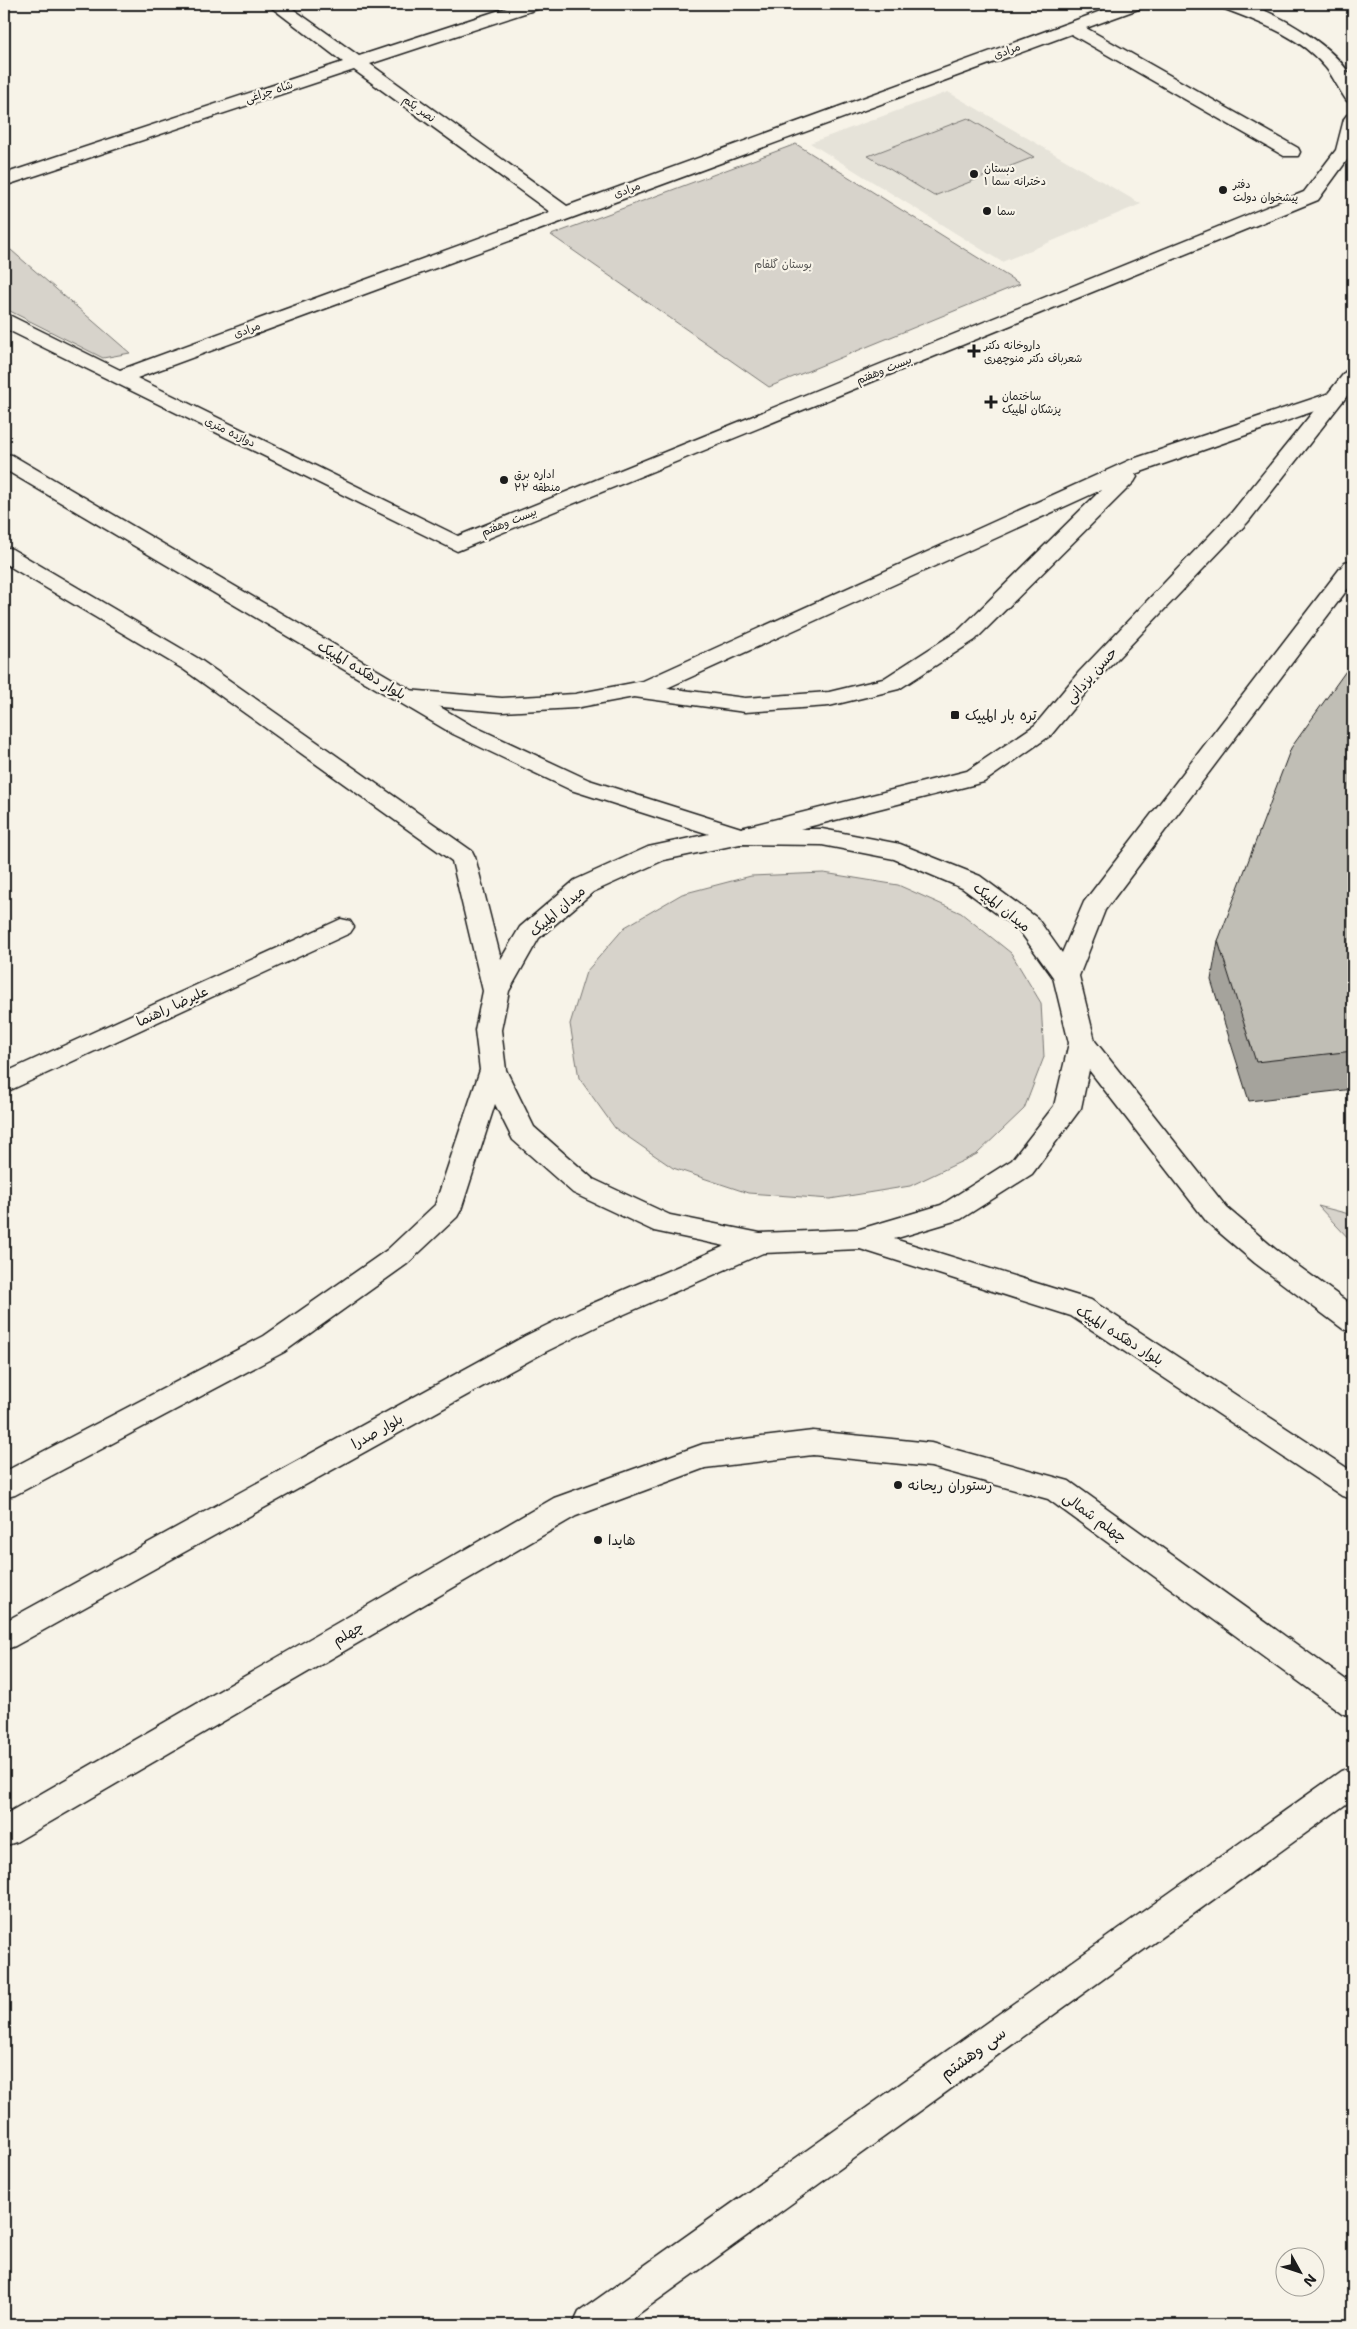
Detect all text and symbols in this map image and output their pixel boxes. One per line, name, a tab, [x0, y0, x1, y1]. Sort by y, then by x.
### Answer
street label: مرادی	[991, 39, 1023, 63]
street label: شاه چراغی	[243, 77, 295, 107]
street label: نصر یکم	[399, 92, 438, 127]
place label: دبستان دخترانه سما ۱	[984, 161, 1046, 189]
marker: دبستان دخترانه سما ۱	[968, 168, 980, 180]
place label: دفتر پیشخوان دولت	[1232, 177, 1298, 205]
street label: مرادی	[611, 178, 643, 202]
marker: دفتر پیشخوان دولت	[1217, 184, 1229, 196]
place label: سما	[997, 204, 1015, 219]
marker: سما	[981, 205, 993, 217]
park label: بوستان گلفام	[754, 257, 812, 273]
street label: مرادی	[231, 318, 263, 342]
place label: داروخانه دکتر شعرباف دکتر منوچهری	[983, 338, 1082, 366]
marker: داروخانه دکتر شعرباف دکتر منوچهری	[968, 345, 980, 357]
street label: بیست وهفتم	[854, 352, 914, 389]
place label: ساختمان پزشکان المپیک	[1002, 389, 1061, 417]
marker: ساختمان پزشکان المپیک	[984, 395, 998, 409]
street label: دوازده متری	[202, 413, 258, 451]
place label: اداره برق منطقه ۲۲	[514, 467, 560, 495]
marker: اداره برق منطقه ۲۲	[498, 474, 510, 486]
street label: بیست وهفتم	[479, 504, 539, 541]
street label: بلوار دهکده المپیک	[314, 637, 410, 704]
street label: حسن یزدانی	[1061, 643, 1121, 707]
place label: تره بار المپیک	[965, 706, 1038, 725]
marker: تره بار المپیک	[949, 709, 961, 721]
street label: میدان المپیک	[969, 878, 1034, 936]
street label: میدان المپیک	[525, 882, 589, 941]
street label: علیرضا راهنما	[133, 982, 211, 1030]
street label: بلوار دهکده المپیک	[1072, 1301, 1167, 1370]
street label: بلوار صدرا	[348, 1409, 406, 1453]
place label: رستوران ریحانه	[908, 1476, 992, 1495]
marker: رستوران ریحانه	[892, 1479, 904, 1491]
street label: چهلم شمالی	[1058, 1488, 1130, 1548]
place label: هایدا	[608, 1531, 635, 1549]
marker: هایدا	[592, 1534, 604, 1546]
street label: چهلم	[329, 1617, 368, 1651]
street label: سی وهشتم	[936, 2022, 1011, 2086]
north arrow	[1274, 2246, 1324, 2296]
text: N	[1299, 2270, 1320, 2290]

